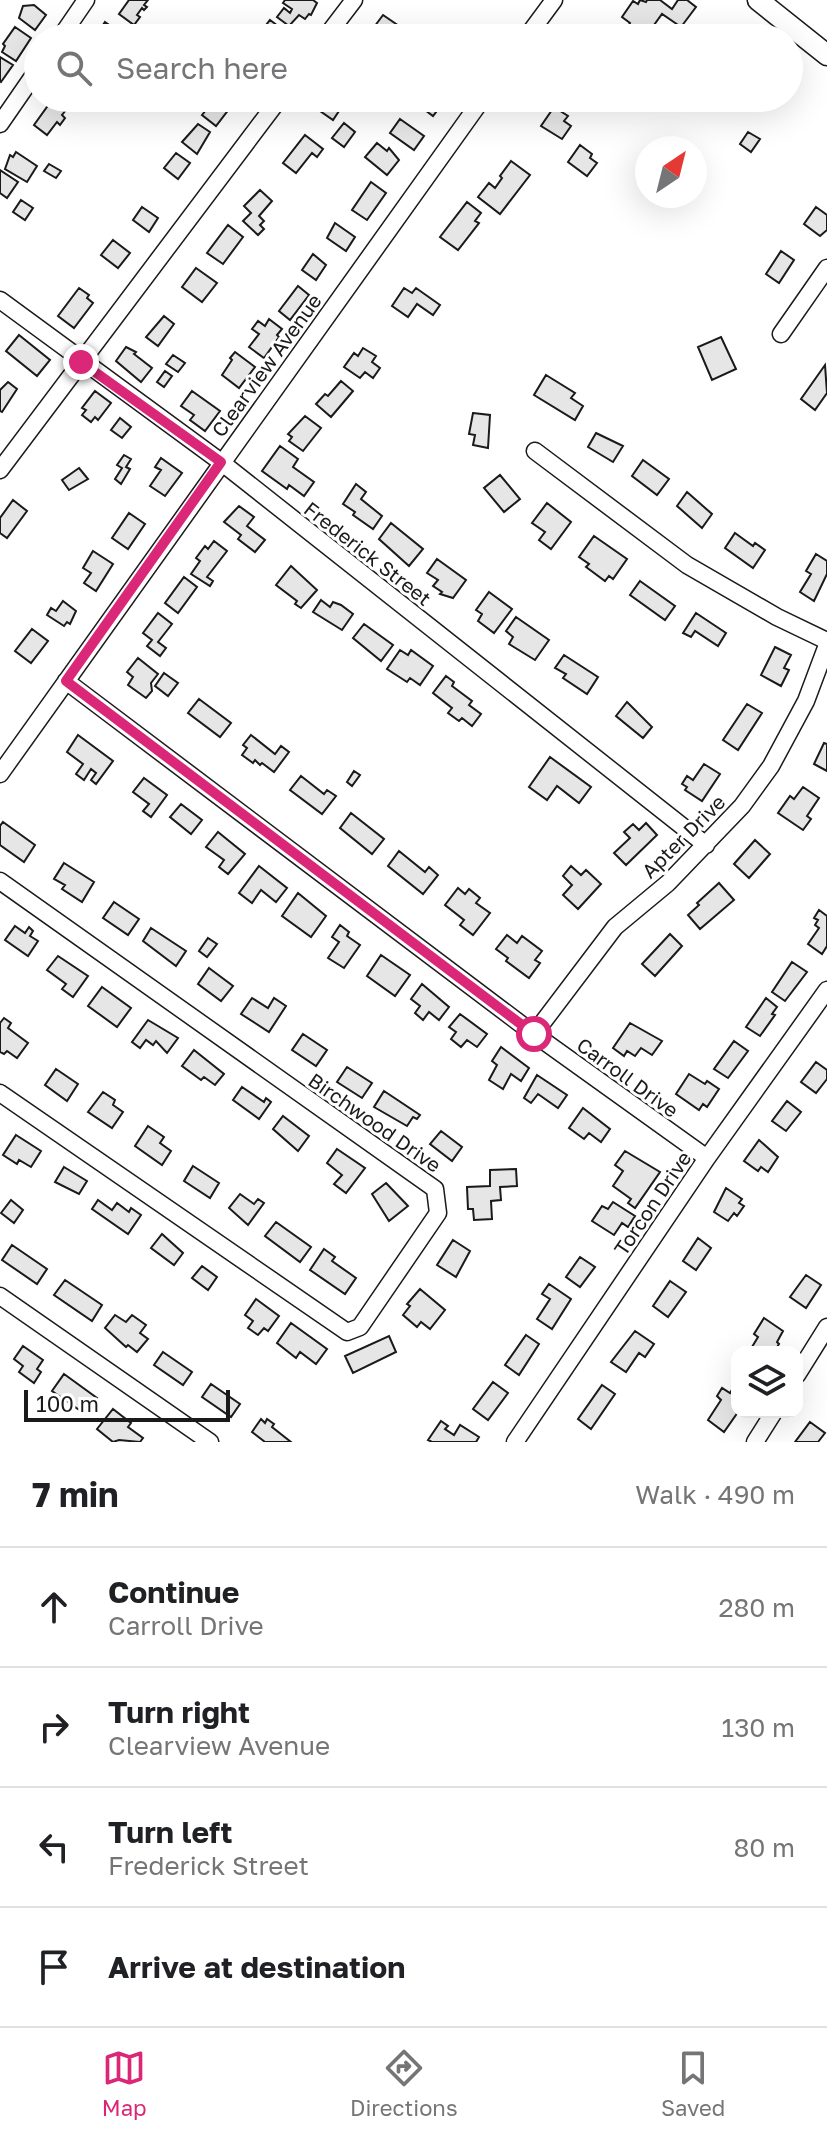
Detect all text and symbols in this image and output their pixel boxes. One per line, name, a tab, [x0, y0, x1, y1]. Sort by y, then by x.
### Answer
search box	[24, 24, 803, 112]
icon: search	[52, 46, 96, 90]
text: Search here	[116, 50, 288, 86]
north arrow	[635, 136, 707, 208]
street label: Clearview Avenue	[206, 289, 326, 441]
route end	[63, 344, 99, 380]
street label: Frederick Street	[300, 496, 436, 610]
street label: Apter Drive	[636, 789, 730, 883]
route start	[516, 1016, 552, 1052]
street label: Carroll Drive	[573, 1032, 683, 1122]
street label: Birchwood Drive	[304, 1067, 446, 1177]
street label: Torcon Drive	[609, 1147, 695, 1259]
map controls	[731, 1346, 803, 1418]
button: layers	[731, 1346, 803, 1418]
scale bar	[24, 1386, 230, 1422]
text: 100 m	[36, 1390, 99, 1417]
text: 7 min	[32, 1474, 119, 1514]
text: Walk · 490 m	[635, 1479, 795, 1510]
text: Continue	[108, 1574, 239, 1610]
icon: ahead	[32, 1585, 76, 1629]
text: 280 m	[718, 1592, 795, 1623]
text: Carroll Drive	[108, 1610, 264, 1641]
text: Turn right	[108, 1694, 250, 1730]
icon: right	[32, 1705, 76, 1749]
text: 130 m	[722, 1712, 795, 1743]
text: Clearview Avenue	[108, 1730, 330, 1761]
text: Turn left	[108, 1814, 233, 1850]
icon: left	[32, 1825, 76, 1869]
text: 80 m	[734, 1832, 795, 1863]
text: Frederick Street	[108, 1850, 309, 1881]
icon: arrive	[32, 1945, 76, 1989]
text: Arrive at destination	[108, 1949, 405, 1985]
tab: Map	[102, 2046, 147, 2121]
tab: Directions	[350, 2046, 458, 2121]
tab: Saved	[661, 2046, 725, 2121]

